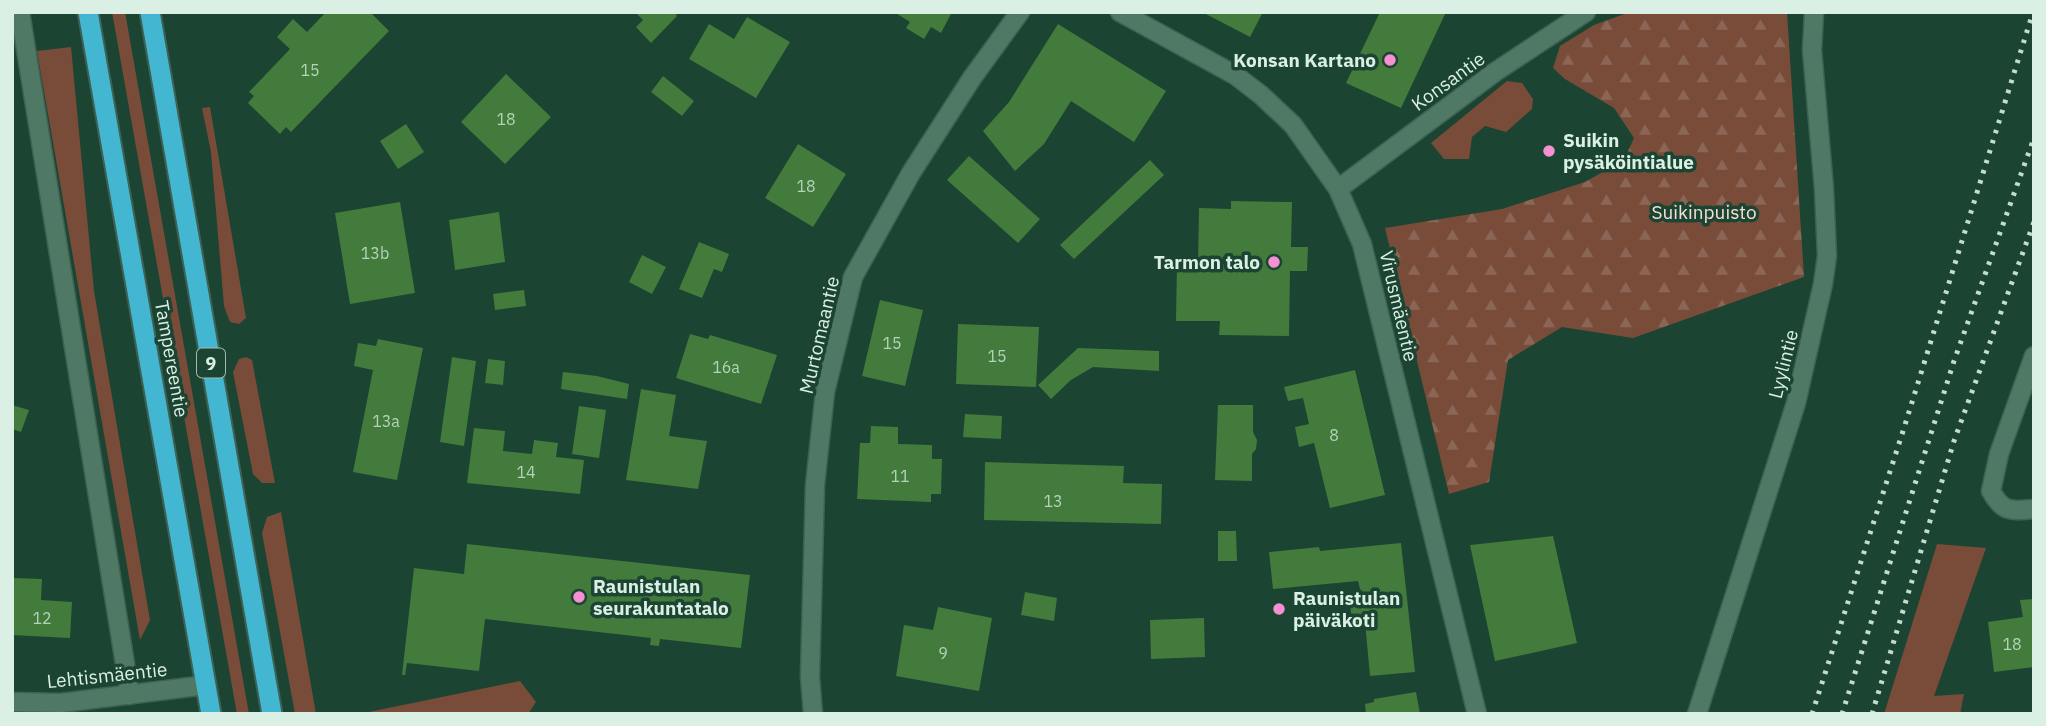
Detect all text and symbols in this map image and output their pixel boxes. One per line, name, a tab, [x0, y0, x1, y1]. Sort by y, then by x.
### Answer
street label: Konsantie	[1407, 46, 1489, 116]
place label: Konsan Kartano	[1233, 48, 1376, 72]
marker: Konsan Kartano	[1382, 52, 1398, 68]
house number: 15	[300, 60, 320, 80]
house number: 18	[496, 109, 516, 129]
place label: Suikin pysäköintialue	[1563, 128, 1694, 174]
marker: Suikin pysäköintialue	[1541, 143, 1557, 159]
house number: 18	[796, 176, 816, 196]
park label: Suikinpuisto	[1651, 200, 1757, 224]
house number: 13b	[361, 243, 389, 263]
street label: Virusmäentie	[1375, 248, 1423, 364]
place label: Tarmon talo	[1154, 250, 1260, 274]
marker: Tarmon talo	[1266, 254, 1282, 270]
street label: Murtomaantie	[794, 274, 844, 396]
street label: Tampereentie	[150, 299, 194, 419]
street label: Lyylintie	[1763, 327, 1803, 401]
house number: 15	[882, 333, 902, 353]
house number: 15	[987, 346, 1007, 366]
road number: 9	[197, 348, 225, 377]
house number: 16a	[712, 357, 740, 377]
house number: 13a	[372, 411, 400, 431]
house number: 8	[1329, 425, 1339, 445]
house number: 14	[516, 462, 536, 482]
house number: 11	[890, 466, 910, 486]
house number: 13	[1043, 491, 1063, 511]
place label: Raunistulan seurakuntatalo	[593, 574, 729, 620]
place label: Raunistulan päiväkoti	[1293, 586, 1400, 632]
marker: Raunistulan seurakuntatalo	[571, 589, 587, 605]
marker: Raunistulan päiväkoti	[1271, 601, 1287, 617]
house number: 12	[32, 608, 52, 628]
house number: 18	[2002, 634, 2022, 654]
house number: 9	[938, 643, 948, 663]
street label: Lehtismäentie	[46, 657, 168, 693]

